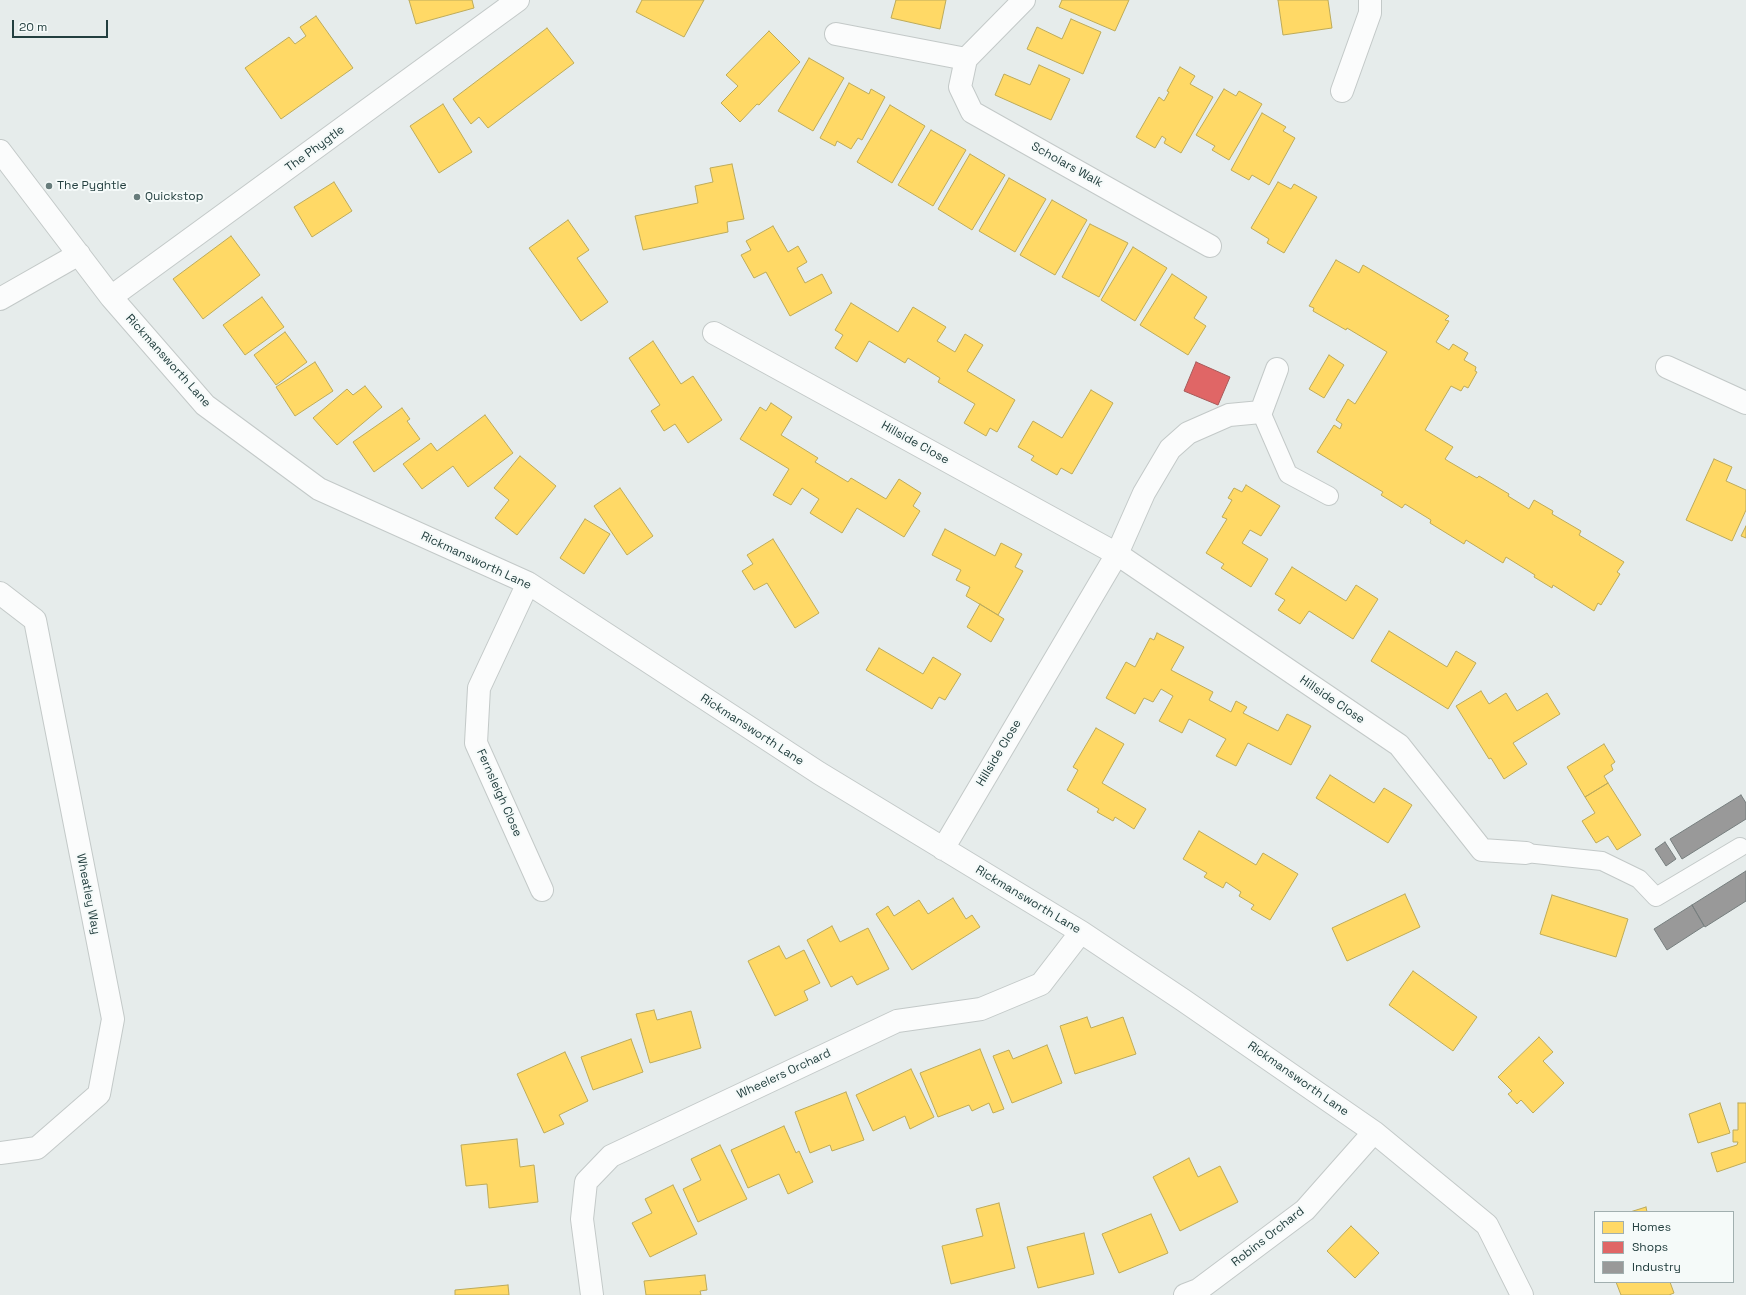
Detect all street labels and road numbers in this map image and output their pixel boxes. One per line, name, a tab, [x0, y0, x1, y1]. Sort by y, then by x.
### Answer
street label: The Phygtle	[283, 123, 347, 175]
street label: Scholars Walk	[1029, 139, 1105, 191]
street label: Rickmansworth Lane	[122, 312, 214, 410]
street label: Hillside Close	[879, 418, 951, 468]
street label: Rickmansworth Lane	[418, 529, 534, 593]
street label: Hillside Close	[1297, 673, 1367, 727]
street label: Rickmansworth Lane	[698, 691, 806, 769]
street label: Hillside Close	[973, 717, 1025, 789]
street label: Fernsleigh Close	[473, 747, 525, 839]
street label: Wheatley Way	[73, 852, 103, 936]
street label: Rickmansworth Lane	[973, 863, 1083, 937]
street label: Rickmansworth Lane	[1245, 1039, 1351, 1119]
street label: Wheelers Orchard	[735, 1046, 833, 1102]
street label: Robins Orchard	[1229, 1204, 1307, 1270]

